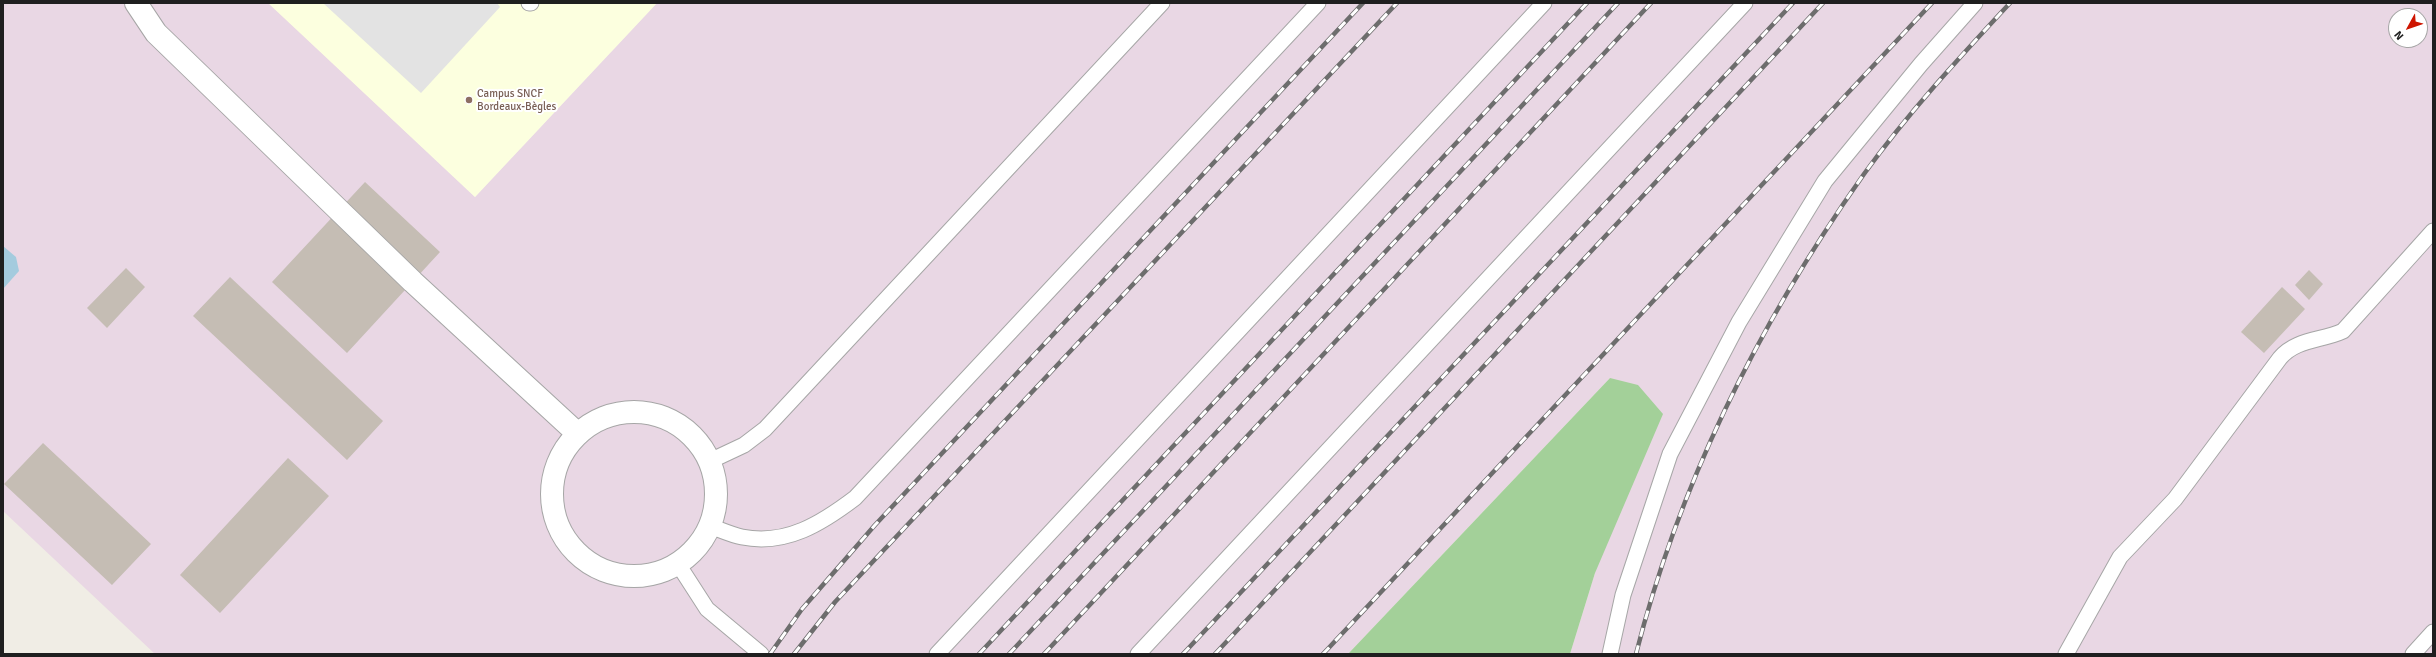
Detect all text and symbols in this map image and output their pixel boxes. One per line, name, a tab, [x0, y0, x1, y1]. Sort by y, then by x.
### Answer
north arrow	[2388, 8, 2428, 48]
text: N	[2392, 28, 2407, 43]
place label: Campus SNCF Bordeaux-Bègles	[477, 87, 556, 113]
marker: Campus SNCF Bordeaux-Bègles	[464, 95, 474, 105]

